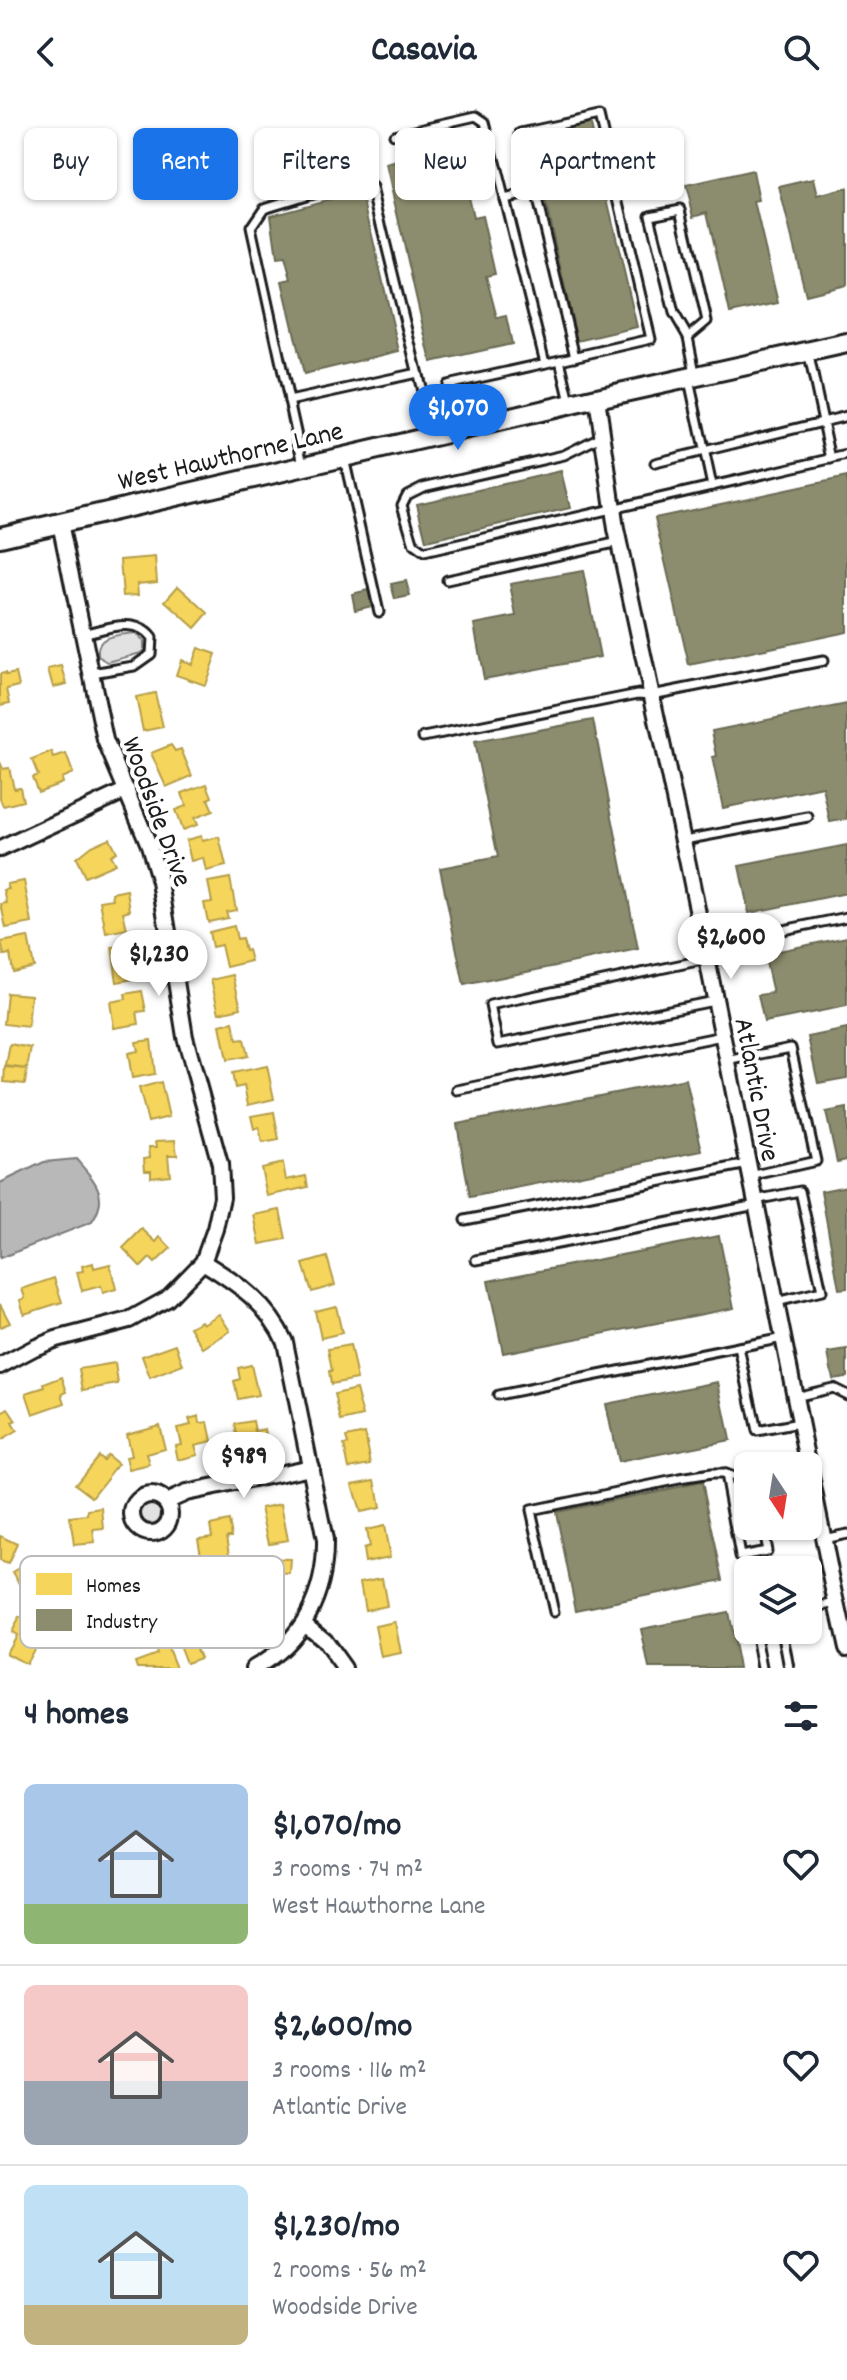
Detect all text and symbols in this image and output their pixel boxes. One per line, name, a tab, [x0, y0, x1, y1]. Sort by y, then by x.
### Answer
text: Casavia	[371, 26, 476, 78]
icon: back	[24, 30, 68, 74]
icon: search	[779, 30, 823, 74]
chip: Buy	[24, 128, 117, 200]
chip: Rent	[133, 128, 238, 200]
chip: Filters	[254, 128, 379, 200]
chip: New	[395, 128, 495, 200]
chip: Apartment	[511, 128, 684, 200]
pin: $1,070	[393, 384, 523, 452]
text: $1,070	[427, 391, 489, 428]
street label: West Hawthorne Lane	[115, 414, 348, 504]
street label: Woodside Drive	[109, 732, 200, 893]
pin: $2,600	[666, 913, 796, 981]
text: $2,600	[696, 920, 766, 957]
pin: $1,230	[94, 930, 224, 998]
text: $1,230	[129, 937, 189, 974]
street label: Atlantic Drive	[721, 1015, 788, 1165]
pin: $989	[197, 1432, 291, 1500]
text: $989	[220, 1439, 268, 1476]
north arrow	[734, 1452, 822, 1540]
map controls	[734, 1452, 822, 1644]
legend	[20, 1556, 284, 1648]
button: layers	[734, 1556, 822, 1644]
text: Homes	[86, 1572, 141, 1603]
text: Industry	[86, 1608, 158, 1639]
text: 4 homes	[24, 1692, 129, 1741]
icon: filters	[779, 1694, 823, 1738]
text: $1,070/mo	[272, 1803, 401, 1852]
icon: home	[88, 1816, 184, 1912]
icon: heart	[779, 1842, 823, 1886]
text: 3 rooms · 74 m²	[272, 1852, 423, 1889]
text: West Hawthorne Lane	[272, 1889, 486, 1926]
text: $2,600/mo	[272, 2004, 412, 2053]
icon: home	[88, 2017, 184, 2113]
icon: heart	[779, 2043, 823, 2087]
text: 3 rooms · 116 m²	[272, 2053, 426, 2090]
text: Atlantic Drive	[272, 2090, 407, 2127]
text: $1,230/mo	[272, 2204, 400, 2253]
icon: home	[88, 2217, 184, 2313]
icon: heart	[779, 2243, 823, 2287]
text: 2 rooms · 56 m²	[272, 2253, 427, 2290]
text: Woodside Drive	[272, 2290, 418, 2327]

